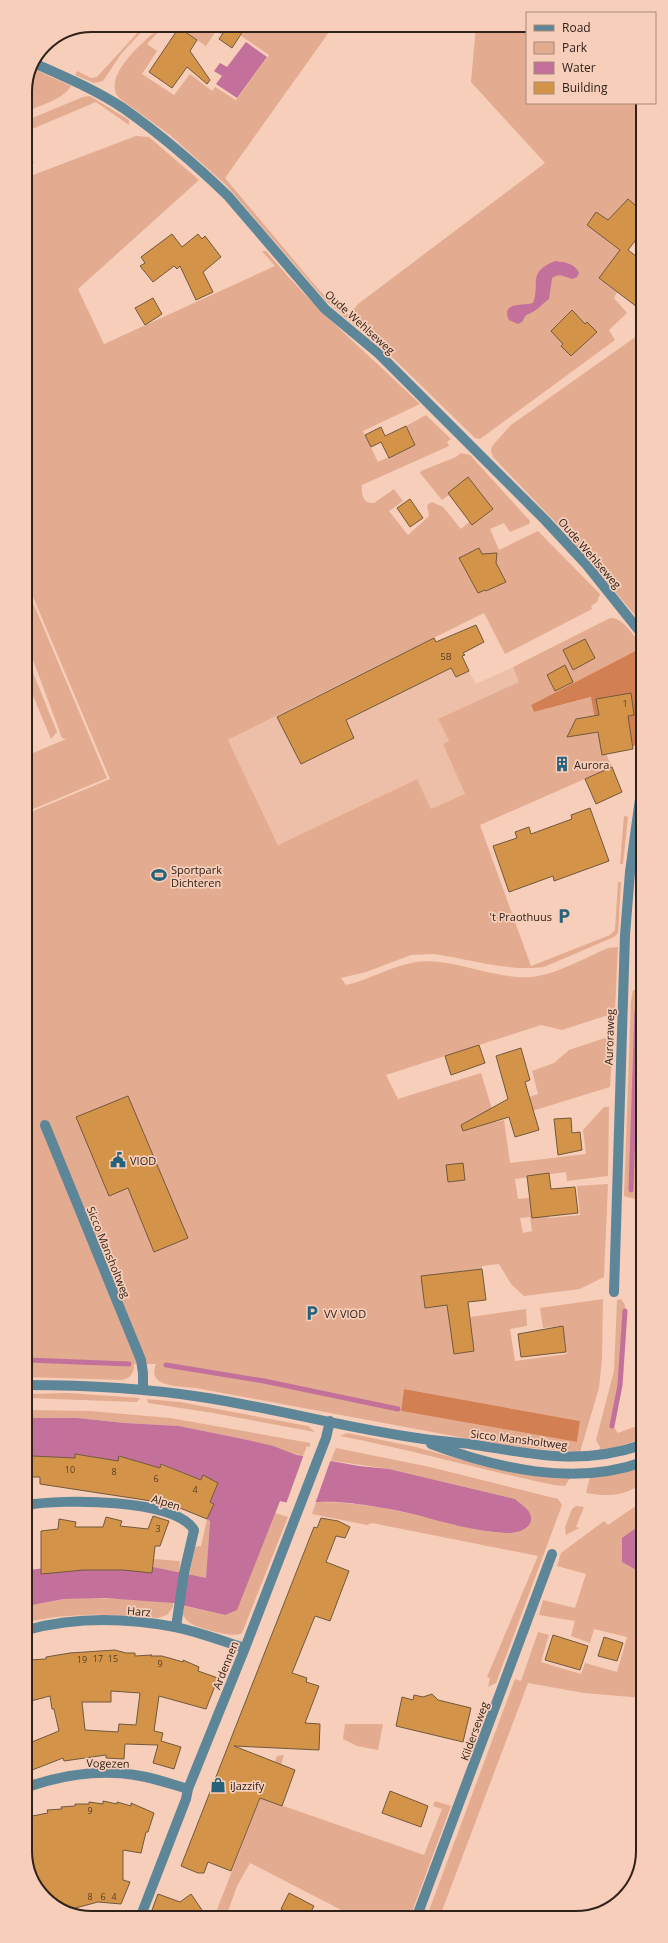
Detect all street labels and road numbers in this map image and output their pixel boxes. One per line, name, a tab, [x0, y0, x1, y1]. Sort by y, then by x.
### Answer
street label: Oude Wehlseweg	[322, 287, 398, 357]
street label: Oude Wehlseweg	[555, 514, 625, 592]
street label: Auroraweg	[601, 1009, 617, 1065]
street label: Sicco Mansholtweg	[84, 1204, 134, 1300]
street label: Sicco Mansholtweg	[470, 1426, 568, 1452]
street label: Alpen	[150, 1491, 182, 1513]
street label: Harz	[126, 1602, 152, 1620]
street label: Ardennen	[209, 1639, 241, 1691]
street label: Kilderseweg	[456, 1699, 492, 1763]
street label: Vogezen	[86, 1755, 130, 1771]

